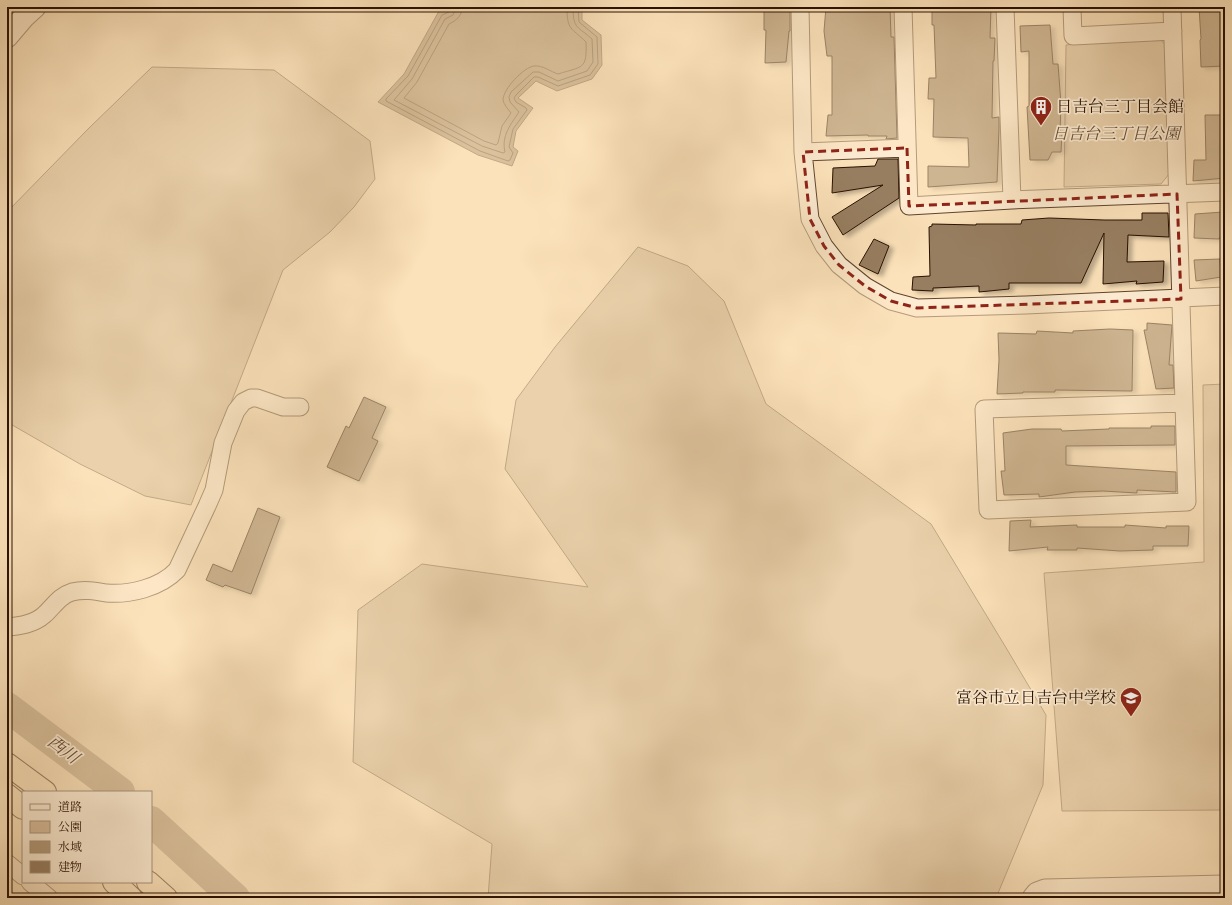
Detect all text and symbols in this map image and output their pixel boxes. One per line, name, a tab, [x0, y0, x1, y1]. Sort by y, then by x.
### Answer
building icon: 日吉台三丁目会館	[1028, 94, 1054, 127]
place label: 日吉台三丁目会館	[1056, 97, 1184, 117]
park label: 日吉台三丁目公園	[1052, 124, 1183, 144]
school or university icon: 富谷市立日吉台中学校	[1118, 685, 1144, 718]
place label: 富谷市立日吉台中学校	[956, 688, 1116, 708]
water label: 西川	[43, 731, 85, 770]
legend	[22, 791, 152, 883]
text: 道路	[58, 800, 82, 815]
text: 公園	[58, 820, 82, 835]
text: 水域	[58, 840, 82, 855]
text: 建物	[58, 860, 82, 875]

